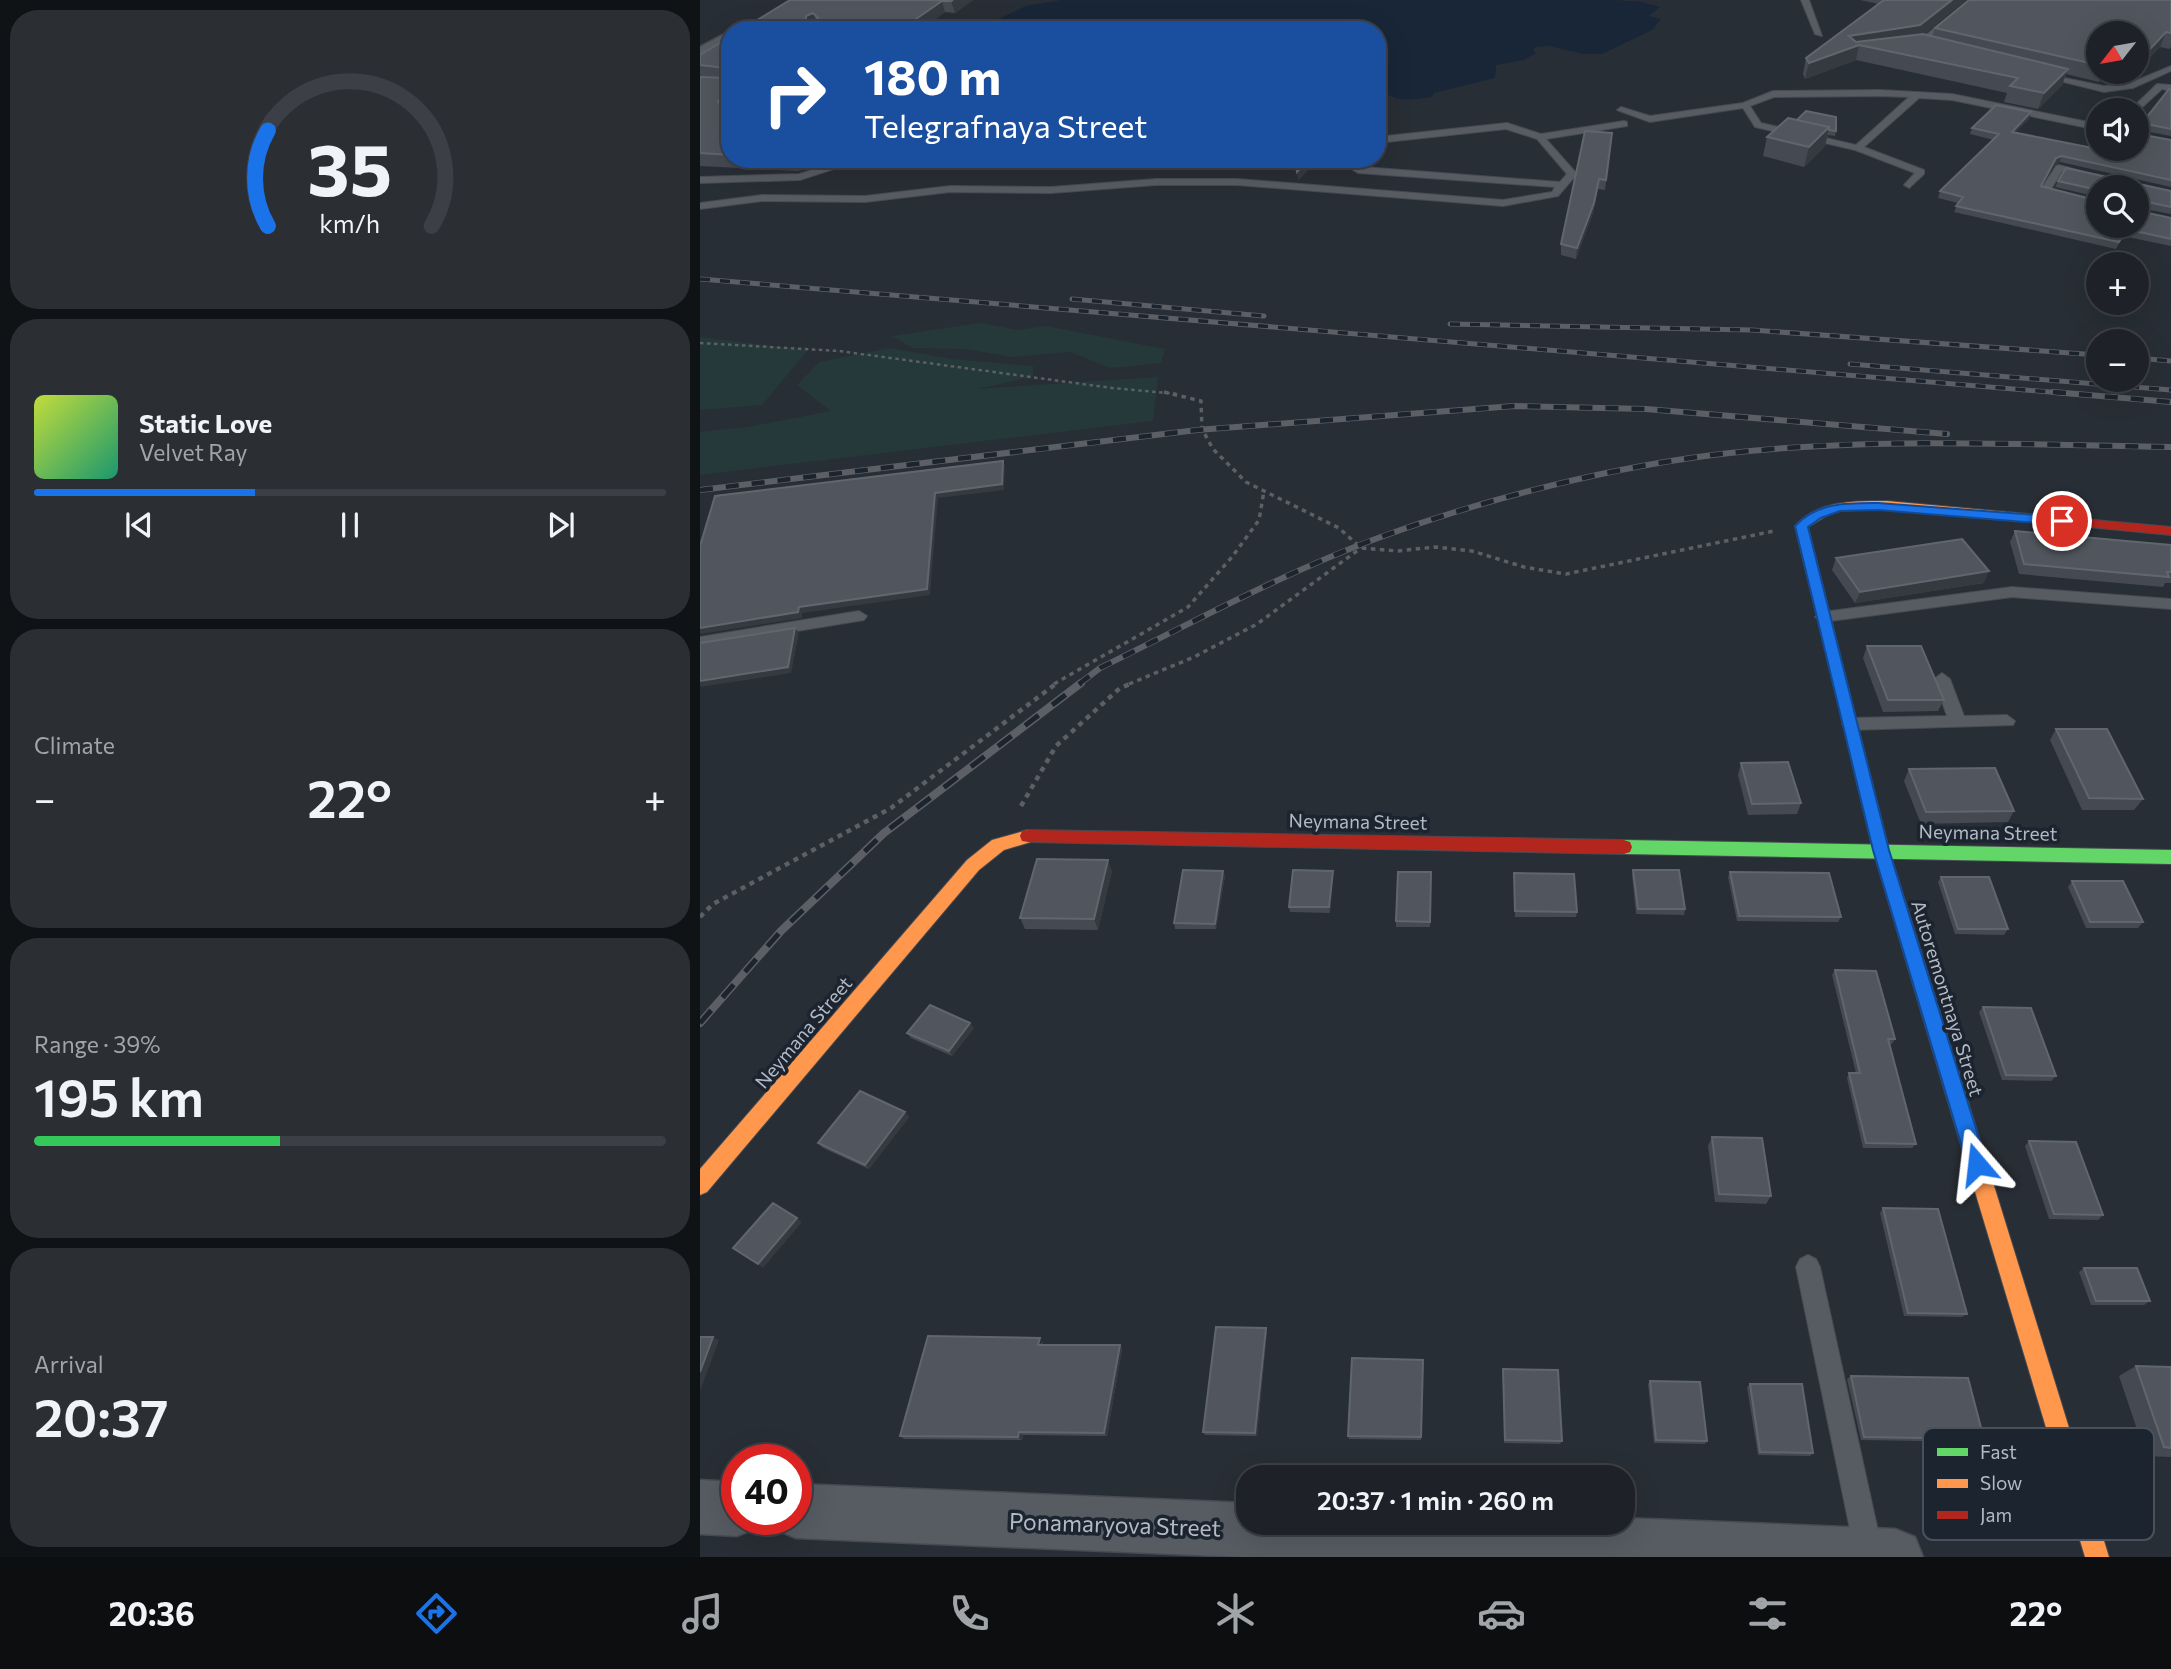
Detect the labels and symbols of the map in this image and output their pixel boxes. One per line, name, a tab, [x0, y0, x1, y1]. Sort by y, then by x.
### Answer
north arrow	[2086, 21, 2149, 84]
pin	[2032, 491, 2092, 551]
street label: Neymana Street	[1288, 808, 1428, 834]
street label: Neymana Street	[1918, 819, 2058, 845]
street label: Autoremontnaya Street	[1907, 897, 1989, 1099]
street label: Neymana Street	[750, 971, 856, 1092]
position arrow	[1940, 1127, 2014, 1201]
legend	[1923, 1428, 2154, 1540]
text: Fast	[1980, 1440, 2017, 1463]
speed limit sign: 40	[721, 1444, 812, 1535]
text: Slow	[1980, 1471, 2022, 1494]
text: Jam	[1980, 1503, 2012, 1526]
street label: Ponamaryova Street	[1009, 1506, 1221, 1542]

